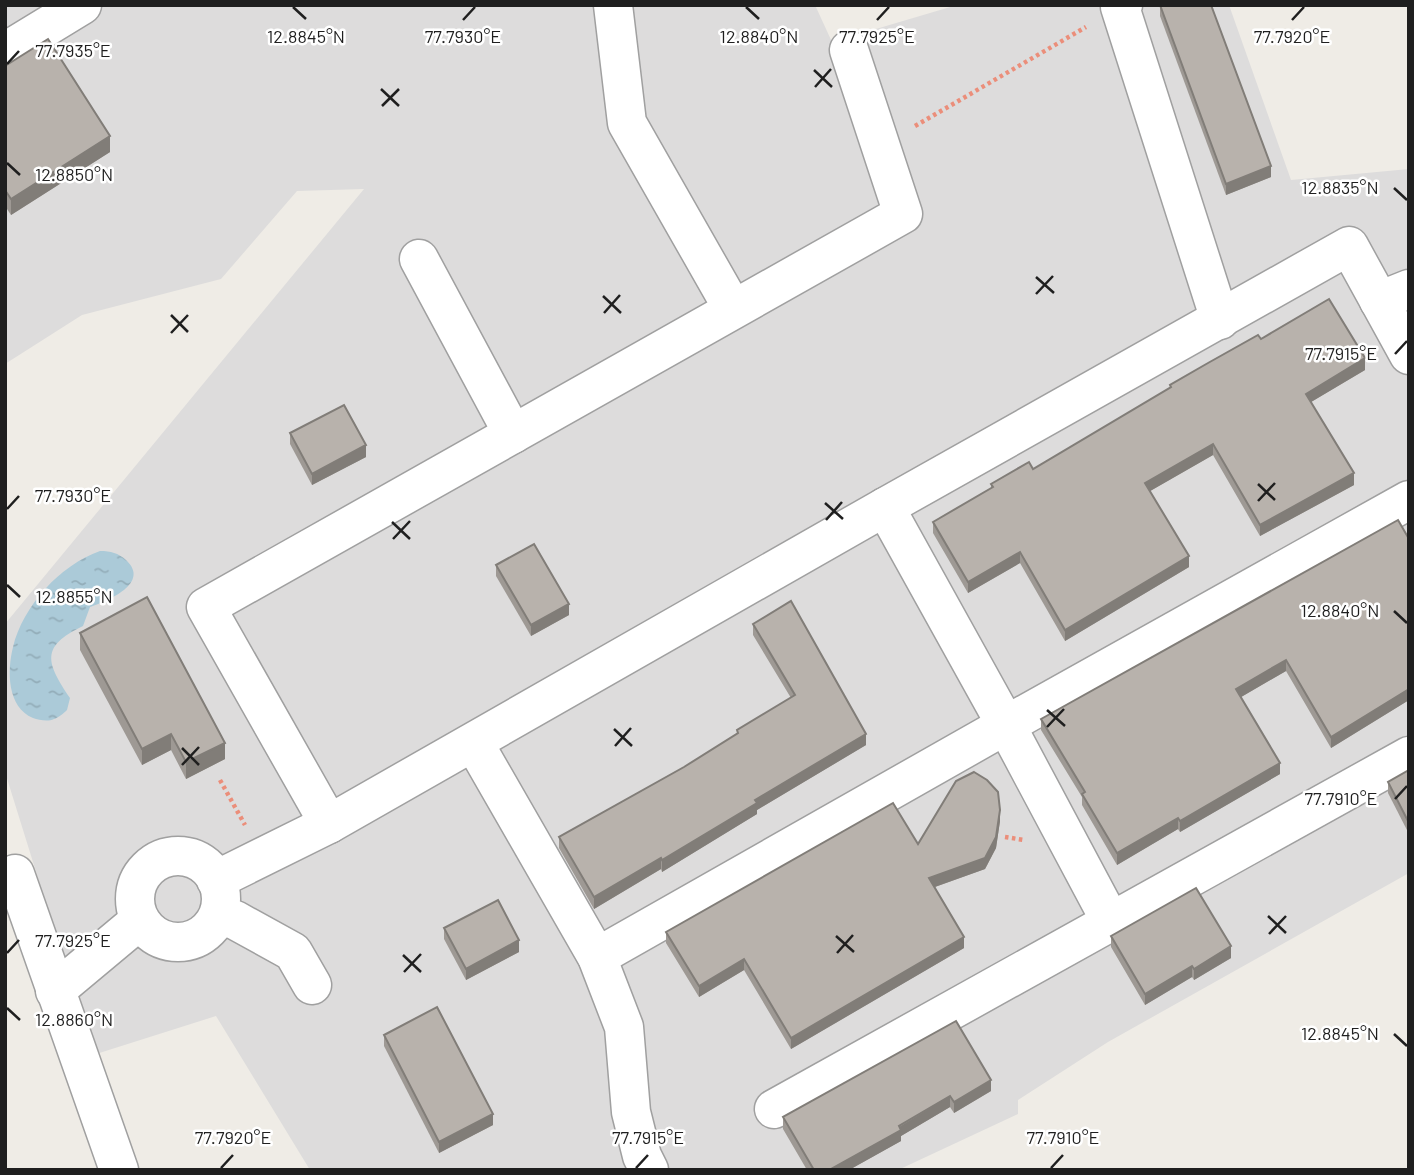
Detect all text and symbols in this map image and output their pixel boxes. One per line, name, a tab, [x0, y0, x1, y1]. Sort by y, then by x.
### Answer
text: 12.8845°N	[267, 25, 345, 47]
text: 77.7930°E	[425, 25, 501, 47]
text: 12.8840°N	[720, 25, 798, 47]
text: 77.7925°E	[839, 25, 915, 47]
text: 77.7920°E	[1254, 25, 1330, 47]
text: 77.7935°E	[35, 39, 111, 61]
text: 12.8850°N	[35, 163, 113, 185]
text: 12.8835°N	[1301, 176, 1379, 198]
text: 77.7915°E	[1305, 342, 1377, 364]
text: 77.7930°E	[35, 484, 111, 506]
text: 12.8855°N	[35, 585, 113, 607]
text: 12.8840°N	[1301, 599, 1379, 621]
text: 77.7910°E	[1305, 787, 1377, 809]
text: 77.7925°E	[35, 929, 111, 951]
text: 12.8860°N	[35, 1008, 113, 1030]
text: 12.8845°N	[1301, 1022, 1379, 1044]
text: 77.7920°E	[195, 1126, 271, 1148]
text: 77.7915°E	[612, 1126, 684, 1148]
text: 77.7910°E	[1027, 1126, 1099, 1148]

